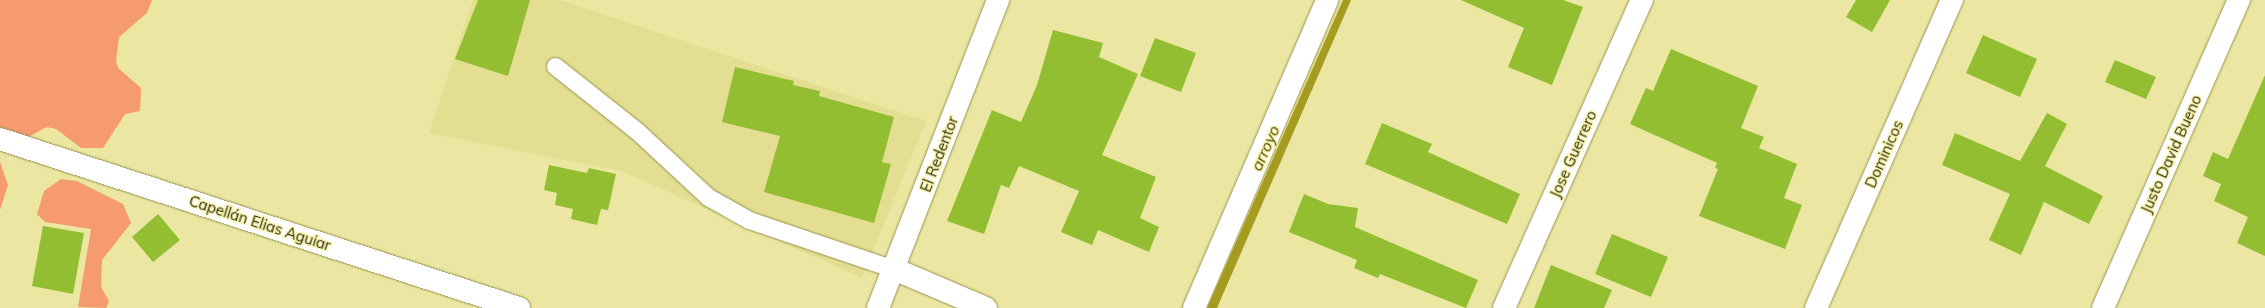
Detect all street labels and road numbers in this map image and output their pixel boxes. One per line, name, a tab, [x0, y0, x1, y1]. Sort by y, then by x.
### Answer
street label: Justo David Bueno	[2137, 92, 2205, 216]
street label: Jose Guerrero	[1546, 108, 1600, 200]
street label: El Redentor	[916, 114, 962, 194]
street label: Dominicos	[1861, 117, 1907, 191]
street label: Capellán Elias Aguiar	[187, 192, 333, 254]

